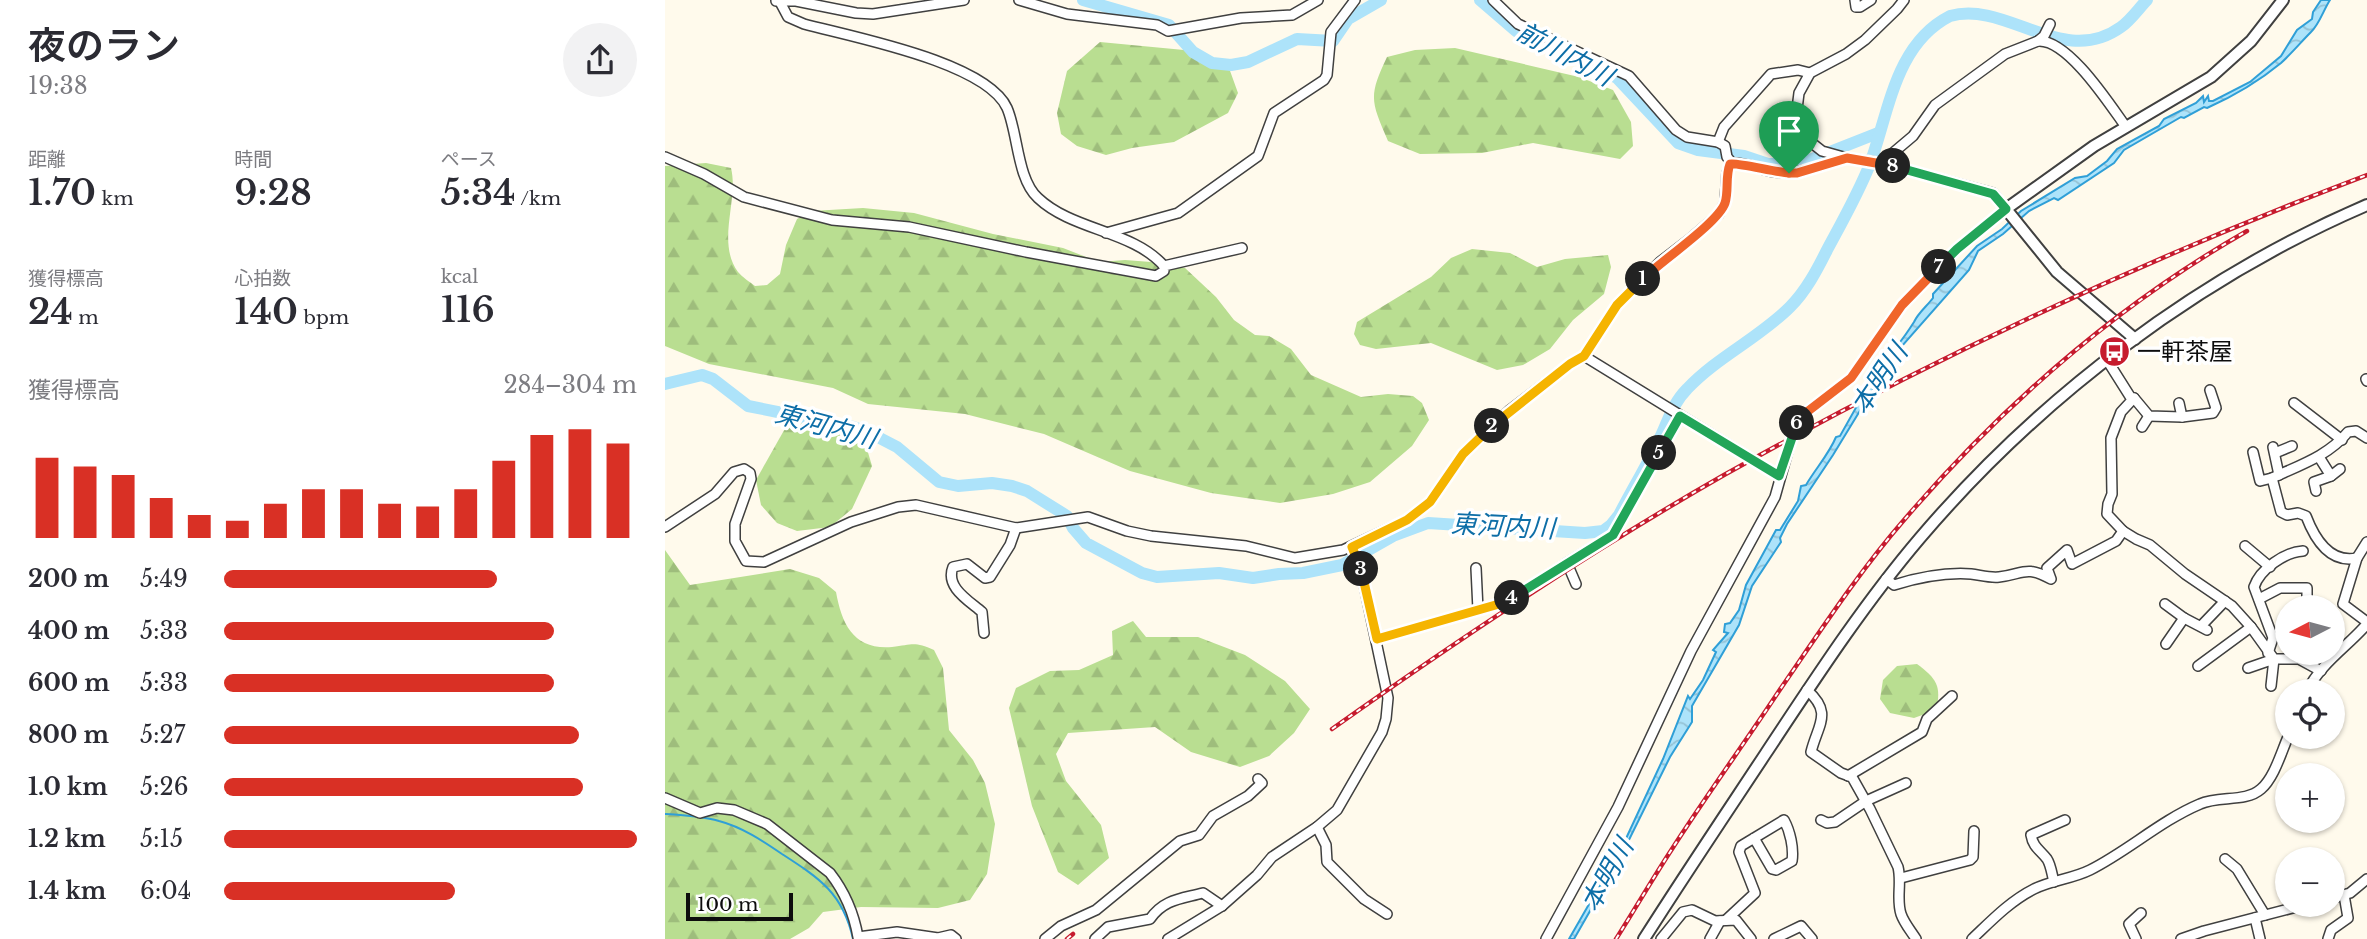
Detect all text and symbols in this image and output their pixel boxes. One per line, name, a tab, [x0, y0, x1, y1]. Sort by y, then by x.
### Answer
water label: 前川内川	[1512, 15, 1621, 94]
text: 夜のラン	[28, 22, 180, 69]
button: share	[563, 23, 637, 97]
text: 19:38	[28, 72, 88, 100]
pin	[1759, 101, 1819, 173]
icon: arrive	[1770, 112, 1808, 150]
text: 距離	[28, 148, 66, 171]
text: 時間	[234, 148, 272, 171]
text: ペース	[441, 148, 497, 171]
pin: 8	[1875, 148, 1911, 184]
text: 8	[1886, 154, 1899, 177]
text: 1.70	[28, 171, 96, 214]
text: 9:28	[234, 171, 312, 214]
text: 5:34	[441, 171, 516, 214]
text: km	[96, 187, 134, 210]
text: /km	[516, 187, 561, 210]
pin: 7	[1921, 250, 1957, 284]
text: 7	[1934, 255, 1943, 278]
pin: 1	[1625, 262, 1661, 296]
text: kcal	[441, 265, 479, 288]
text: 獲得標高	[28, 267, 104, 290]
text: 心拍数	[234, 267, 291, 290]
text: 1	[1638, 267, 1647, 290]
text: 116	[441, 288, 495, 331]
text: 24	[28, 290, 73, 333]
text: 140	[234, 290, 298, 333]
text: m	[73, 306, 99, 329]
text: bpm	[298, 306, 349, 329]
bus stop icon: 一軒茶屋	[2097, 334, 2131, 368]
water label: 本明川	[1844, 335, 1916, 420]
place label: 一軒茶屋	[2137, 337, 2233, 366]
text: 284–304 m	[503, 371, 637, 399]
text: 獲得標高	[28, 376, 120, 404]
water label: 東河内川	[772, 397, 883, 456]
pin: 6	[1779, 406, 1815, 440]
pin: 2	[1475, 408, 1509, 444]
text: 6	[1790, 411, 1803, 434]
text: 2	[1485, 414, 1498, 437]
pin: 5	[1641, 435, 1677, 470]
text: 5	[1653, 441, 1664, 464]
water label: 東河内川	[1450, 507, 1559, 545]
pin: 3	[1343, 552, 1379, 586]
text: 3	[1354, 557, 1367, 580]
text: 200 m	[28, 565, 109, 593]
text: 5:49	[140, 565, 188, 593]
pin: 4	[1495, 580, 1529, 616]
text: 4	[1505, 586, 1518, 609]
north arrow	[2275, 595, 2345, 665]
map controls	[2275, 595, 2345, 917]
text: 400 m	[28, 617, 110, 645]
text: 5:33	[140, 617, 188, 645]
text: 600 m	[28, 669, 110, 697]
text: 5:33	[140, 669, 188, 697]
button: locate	[2275, 679, 2345, 749]
text: 800 m	[28, 721, 109, 749]
text: 5:27	[140, 721, 185, 749]
button: +	[2275, 763, 2345, 833]
text: 1.0 km	[28, 773, 108, 801]
text: 5:26	[140, 773, 189, 801]
text: 1.2 km	[28, 825, 106, 853]
text: 5:15	[140, 825, 183, 853]
water label: 本明川	[1574, 831, 1641, 917]
button: −	[2275, 847, 2345, 917]
text: 1.4 km	[28, 877, 106, 905]
text: 6:04	[140, 877, 191, 905]
scale bar	[686, 890, 793, 922]
text: 100 m	[697, 893, 758, 916]

